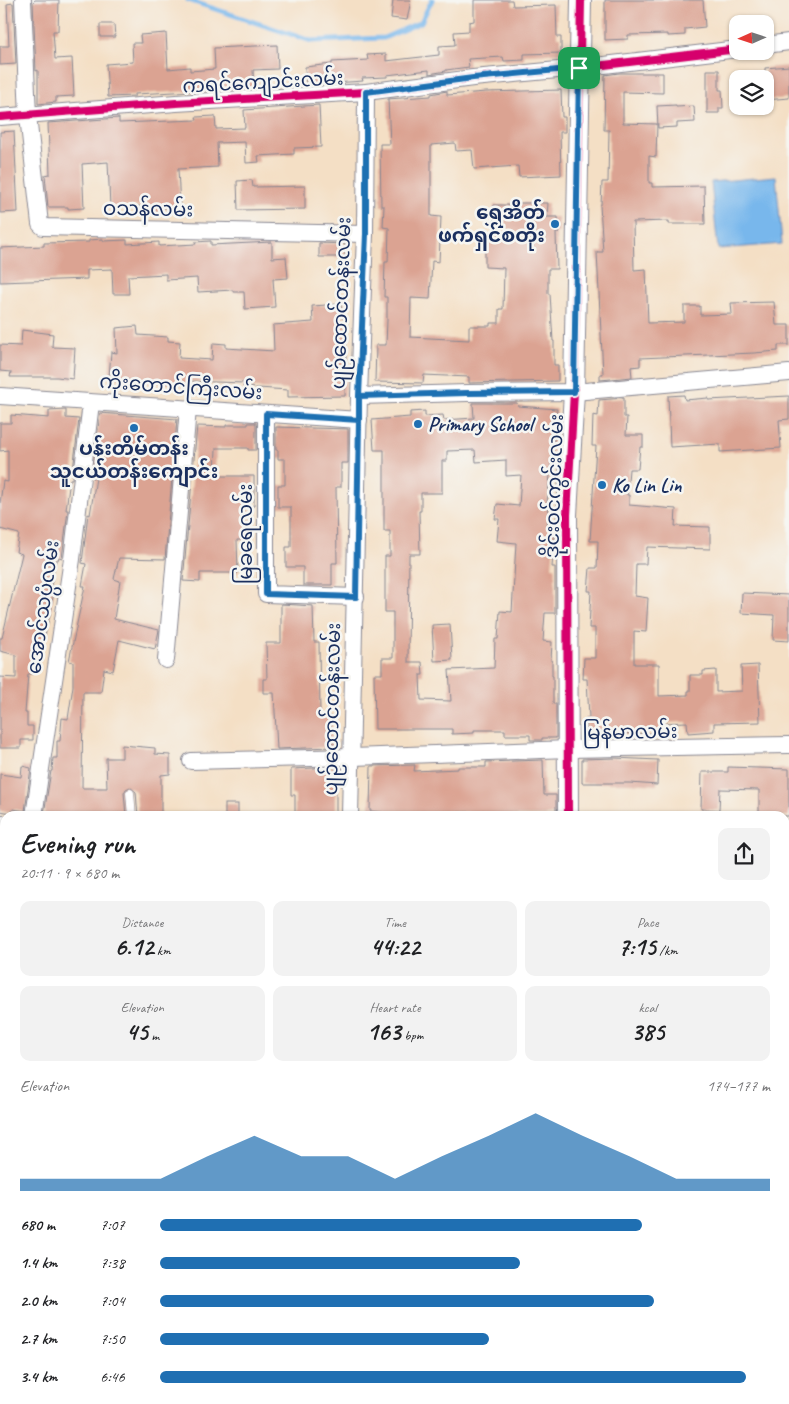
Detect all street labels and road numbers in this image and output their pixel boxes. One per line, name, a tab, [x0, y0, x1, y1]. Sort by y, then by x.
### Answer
street label: ကရင်ကျောင်းလမ်း	[182, 63, 344, 102]
street label: ဝသန်လမ်း	[103, 194, 193, 225]
street label: ပျဉ်ထောင်တန်းလမ်း	[323, 216, 360, 390]
street label: ကိုးတောင်ကြီးလမ်း	[98, 367, 263, 409]
street label: ဒိုင်းဝင်ကွင်းလမ်း	[537, 413, 573, 559]
street label: မြခရေလမ်း	[231, 484, 261, 584]
street label: အောင်သပ္ပံလမ်း	[19, 538, 68, 676]
street label: ပျဉ်ထောင်တန်းလမ်း	[316, 622, 349, 796]
street label: မြန်မာလမ်း	[582, 717, 678, 748]

